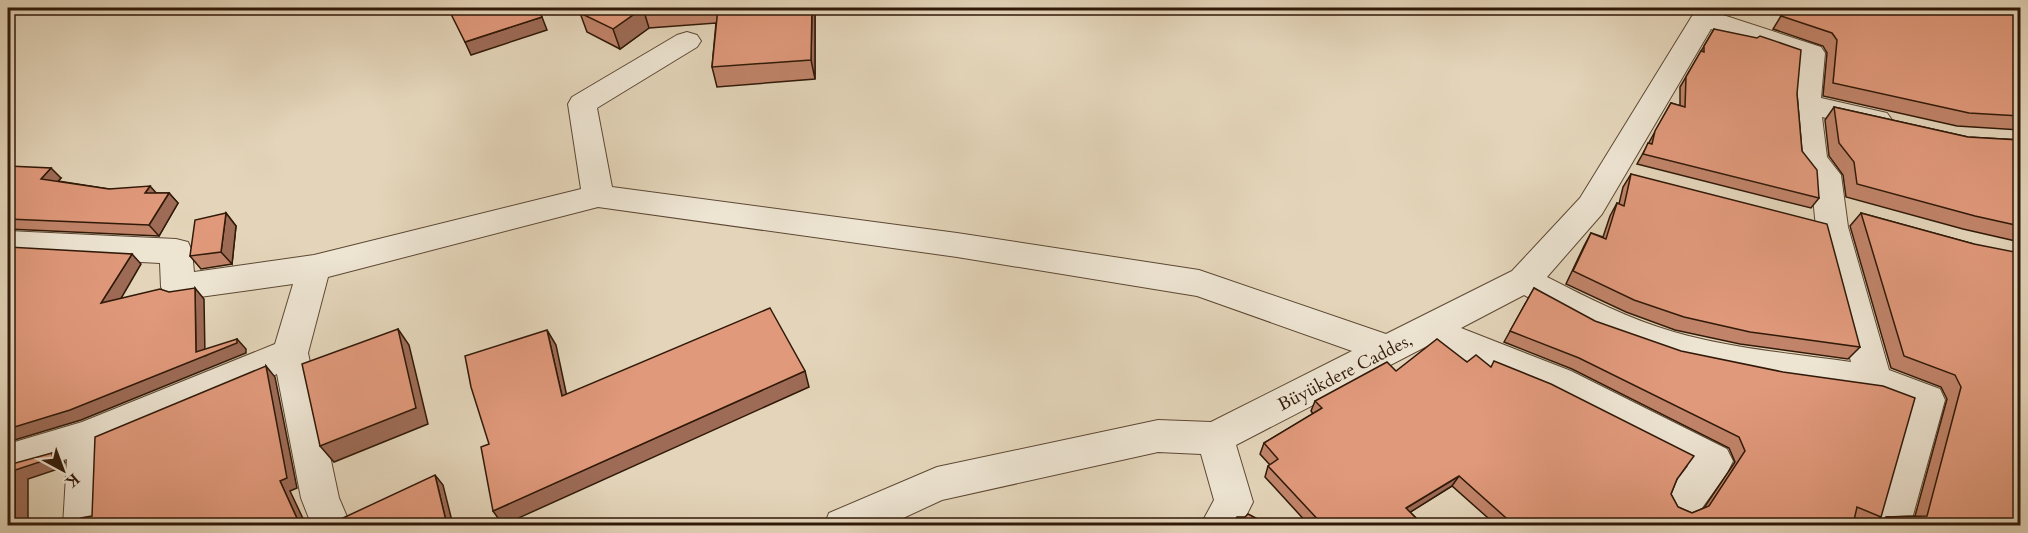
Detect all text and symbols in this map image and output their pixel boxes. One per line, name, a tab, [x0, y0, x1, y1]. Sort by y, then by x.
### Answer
street label: Büyükdere Caddes,	[1274, 328, 1417, 417]
north arrow	[33, 440, 93, 500]
text: K	[60, 468, 84, 493]

